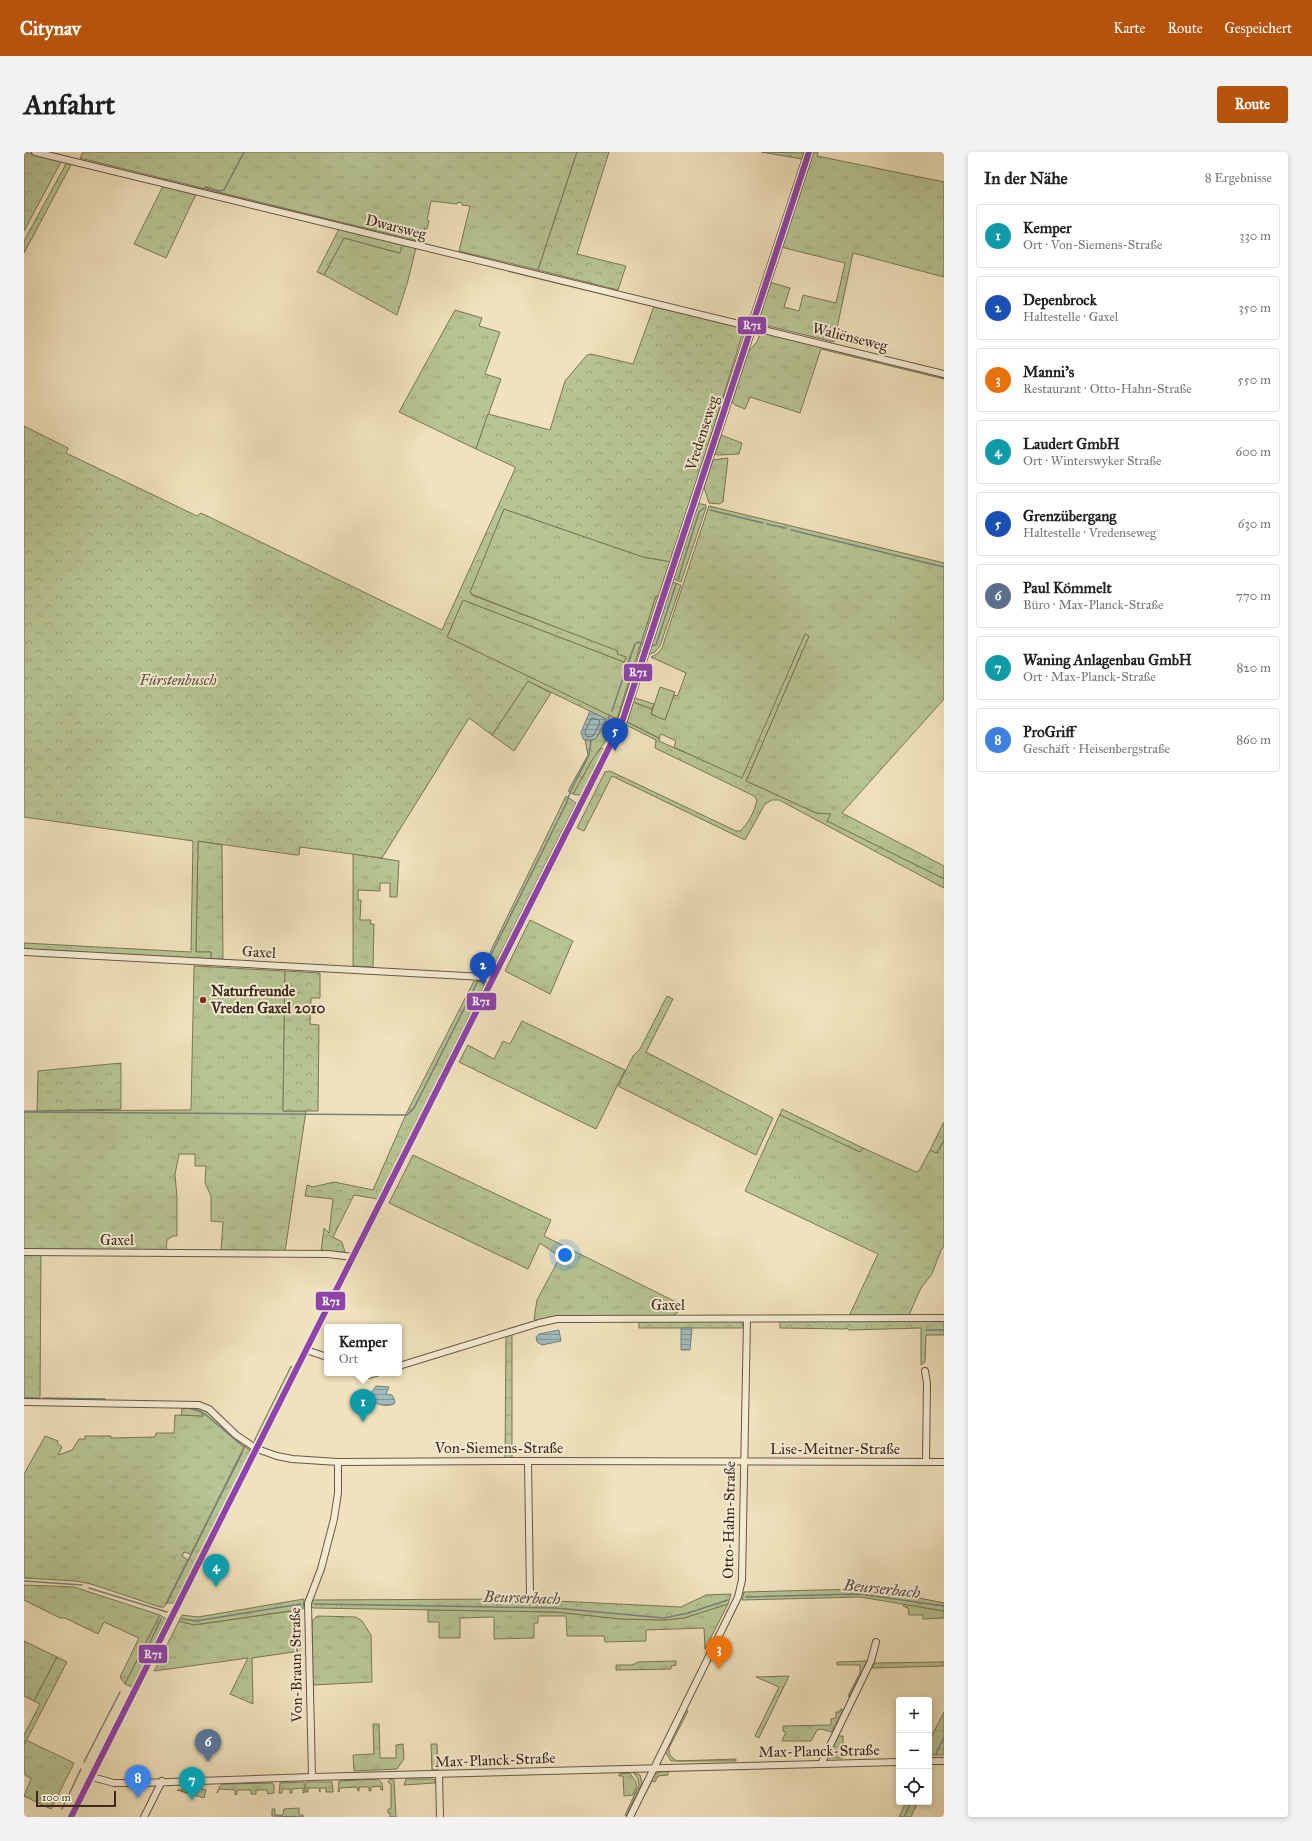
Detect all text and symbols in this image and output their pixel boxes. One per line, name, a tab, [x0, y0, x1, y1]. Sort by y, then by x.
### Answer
text: Citynav	[20, 17, 81, 40]
text: Karte	[1113, 20, 1145, 37]
text: Route	[1167, 20, 1203, 37]
text: Gespeichert	[1225, 20, 1292, 37]
button: Route	[1217, 86, 1288, 123]
text: Anfahrt	[24, 87, 115, 122]
text: In der Nähe	[984, 168, 1068, 189]
text: 8 Ergebnisse	[1205, 170, 1272, 186]
street label: Dwarsweg	[364, 211, 429, 243]
text: Kemper	[1023, 219, 1072, 237]
text: 1	[995, 228, 1001, 244]
text: 330 m	[1239, 228, 1271, 244]
text: Ort · Von-Siemens-Straße	[1023, 237, 1162, 253]
text: Depenbrock	[1023, 291, 1097, 309]
text: 2	[995, 300, 1001, 316]
text: 350 m	[1238, 300, 1271, 316]
text: Haltestelle · Gaxel	[1023, 309, 1118, 325]
line badge: R71	[737, 316, 767, 335]
text: R71	[743, 319, 762, 332]
street label: Waliënseweg	[810, 319, 890, 355]
text: Manni's	[1023, 363, 1074, 381]
text: 3	[995, 372, 1001, 388]
text: 550 m	[1238, 372, 1271, 388]
text: Restaurant · Otto-Hahn-Straße	[1023, 381, 1192, 397]
street label: Vredenseweg	[681, 392, 723, 474]
text: Laudert GmbH	[1023, 435, 1120, 453]
text: 4	[994, 444, 1002, 460]
text: 600 m	[1235, 444, 1271, 460]
text: Ort · Winterswyker Straße	[1023, 453, 1161, 469]
text: Grenzübergang	[1023, 507, 1116, 525]
text: 5	[995, 516, 1001, 532]
text: 630 m	[1238, 516, 1271, 532]
text: Haltestelle · Vredenseweg	[1023, 525, 1156, 541]
text: Paul Kömmelt	[1023, 579, 1112, 597]
text: 6	[995, 588, 1001, 604]
text: 770 m	[1236, 588, 1271, 604]
text: Büro · Max-Planck-Straße	[1023, 597, 1163, 613]
text: Waning Anlagenbau GmbH	[1023, 651, 1192, 669]
text: 7	[995, 660, 1001, 676]
text: 820 m	[1236, 660, 1271, 676]
line badge: R71	[623, 663, 653, 682]
text: R71	[629, 666, 648, 679]
text: Ort · Max-Planck-Straße	[1023, 669, 1156, 685]
park label: Fürstenbusch	[138, 671, 217, 689]
pin: 5	[602, 718, 628, 751]
text: ProGriff	[1023, 723, 1074, 741]
text: 8	[995, 732, 1001, 748]
text: 860 m	[1236, 732, 1271, 748]
text: Geschäft · Heisenbergstraße	[1023, 741, 1170, 757]
street label: Gaxel	[241, 942, 277, 962]
pin: 2	[470, 952, 496, 985]
place label: Naturfreunde Vreden Gaxel 2010	[210, 982, 325, 1017]
line badge: R71	[466, 992, 497, 1011]
marker: Naturfreunde Vreden Gaxel 2010	[198, 995, 208, 1005]
text: R71	[472, 995, 491, 1008]
street label: Gaxel	[100, 1231, 135, 1249]
your location	[555, 1245, 575, 1265]
line badge: R71	[315, 1291, 346, 1311]
text: R71	[322, 1295, 341, 1308]
street label: Gaxel	[651, 1296, 686, 1314]
popup	[324, 1324, 402, 1376]
text: Kemper	[339, 1333, 387, 1351]
text: Ort	[339, 1351, 358, 1367]
pin: 1	[350, 1389, 376, 1422]
street label: Von-Siemens-Straße	[434, 1439, 563, 1457]
street label: Lise-Meitner-Straße	[770, 1440, 900, 1458]
street label: Otto-Hahn-Straße	[719, 1461, 739, 1579]
pin: 4	[203, 1554, 229, 1587]
water label: Beurserbach	[842, 1575, 921, 1602]
water label: Beurserbach	[482, 1587, 561, 1608]
street label: Von-Braun-Straße	[286, 1607, 306, 1724]
pin: 3	[706, 1636, 732, 1669]
line badge: R71	[138, 1644, 168, 1664]
text: R71	[144, 1648, 163, 1661]
map controls	[896, 1697, 932, 1805]
button: +	[896, 1697, 932, 1733]
pin: 6	[195, 1729, 221, 1762]
button: −	[896, 1733, 932, 1769]
street label: Max-Planck-Straße	[758, 1741, 880, 1761]
street label: Max-Planck-Straße	[434, 1749, 556, 1771]
pin: 8	[125, 1765, 151, 1798]
pin: 7	[179, 1767, 205, 1800]
button: locate	[896, 1769, 932, 1805]
scale bar	[36, 1789, 116, 1808]
text: 100 m	[42, 1791, 71, 1804]

